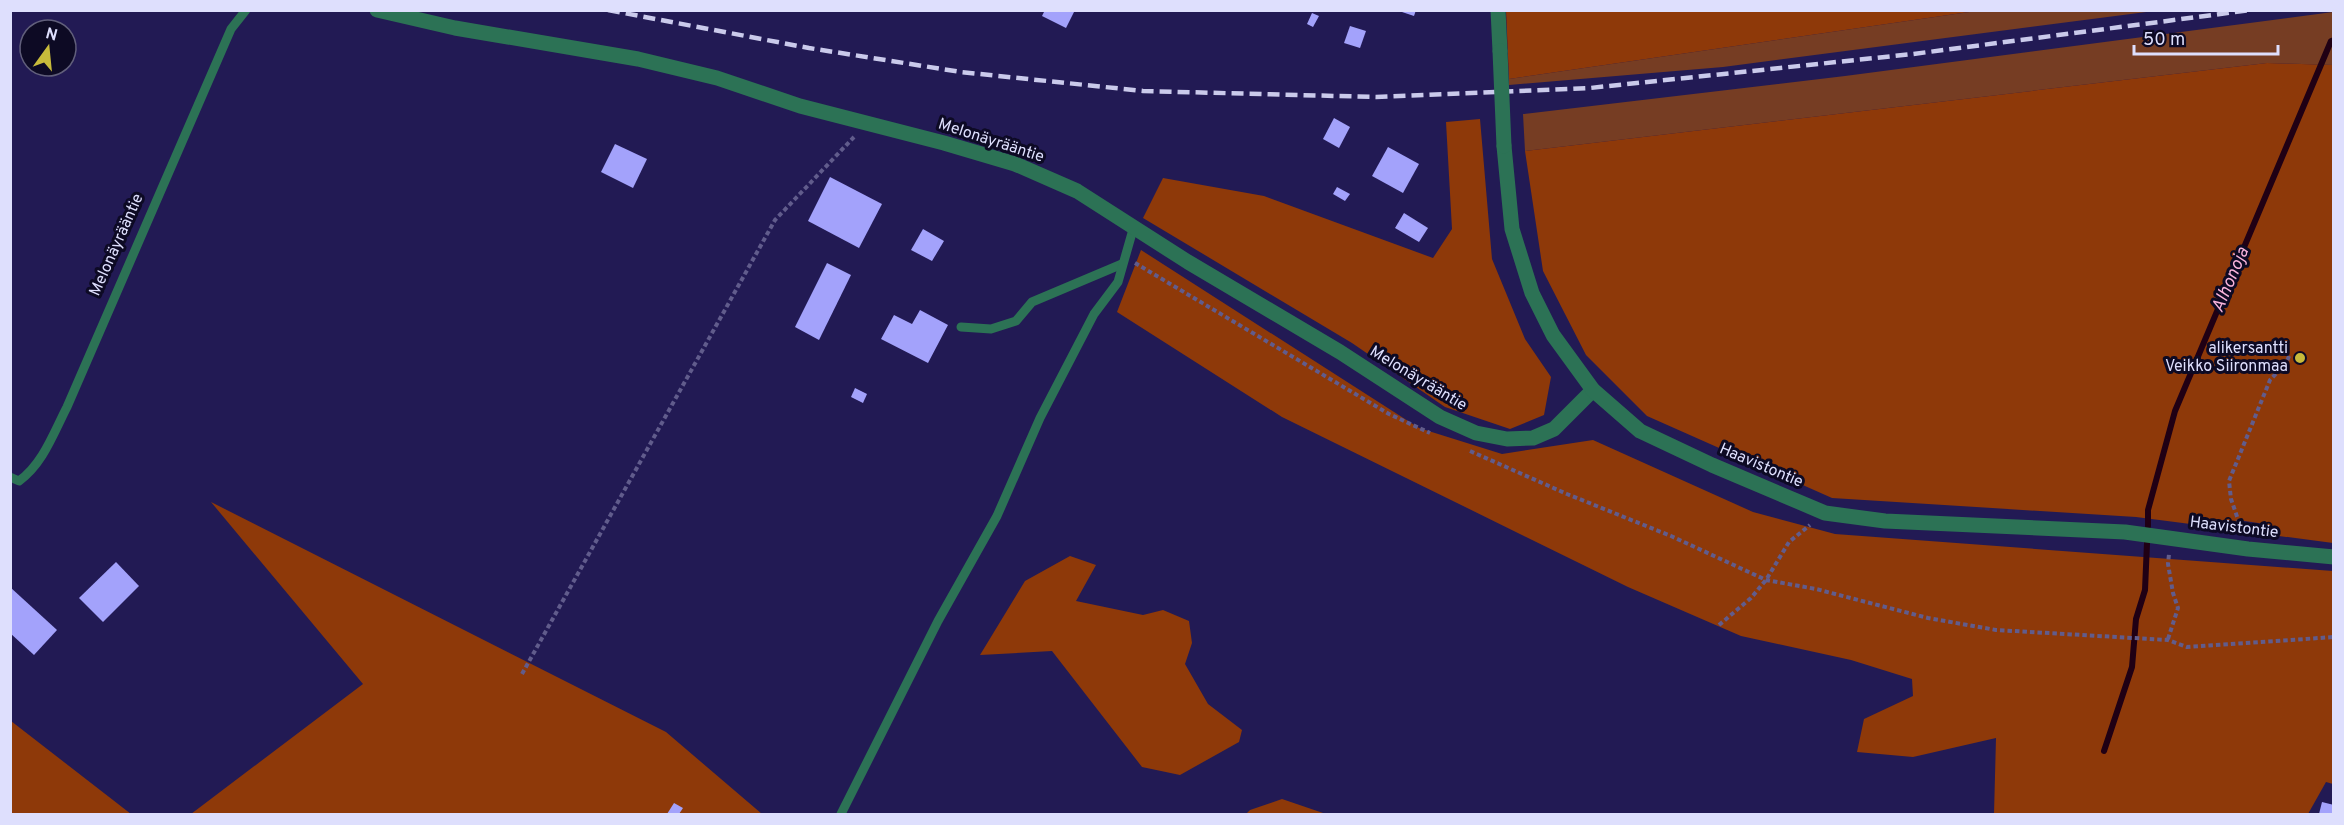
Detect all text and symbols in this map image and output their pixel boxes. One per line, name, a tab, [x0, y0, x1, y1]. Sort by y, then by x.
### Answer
north arrow	[18, 18, 78, 78]
scale bar	[2134, 18, 2278, 56]
text: N	[43, 24, 60, 47]
text: 50 m	[2143, 29, 2185, 52]
street label: Melonäyrääntie	[936, 114, 1046, 168]
street label: Melonäyrääntie	[85, 191, 149, 299]
water label: Alhonoja	[2207, 243, 2255, 316]
place label: alikersantti Veikko Siironmaa	[2165, 339, 2288, 377]
street label: Melonäyrääntie	[1366, 342, 1470, 416]
marker: alikersantti Veikko Siironmaa	[2293, 351, 2307, 365]
street label: Haavistontie	[1716, 439, 1806, 493]
street label: Haavistontie	[2189, 513, 2279, 543]

